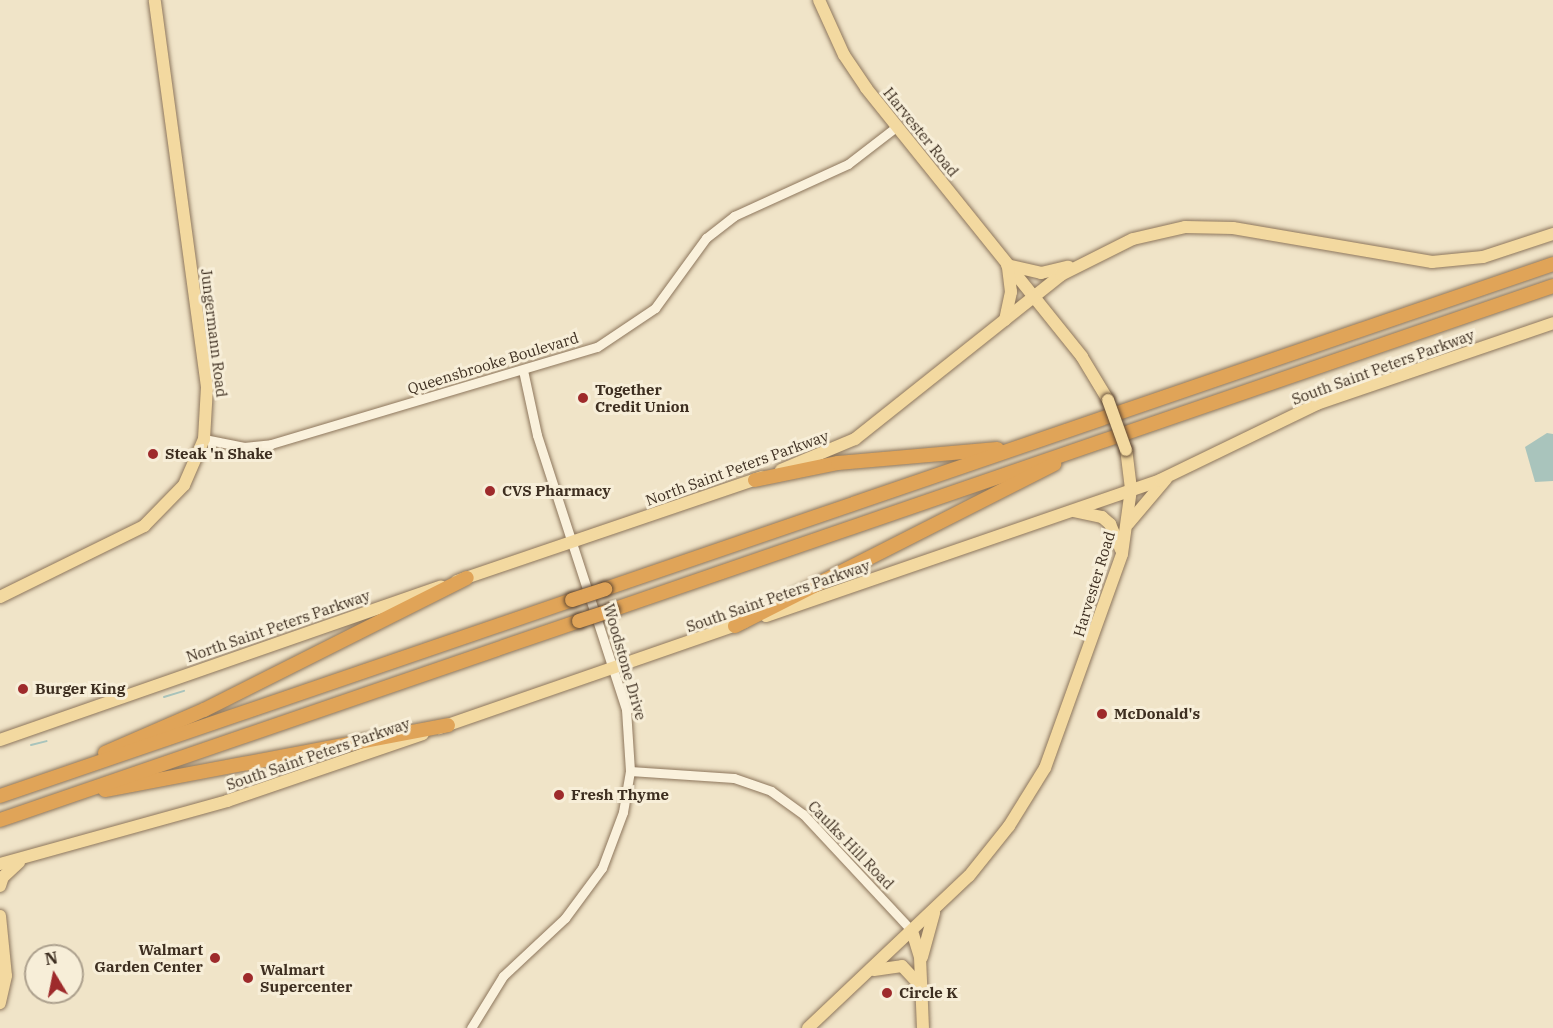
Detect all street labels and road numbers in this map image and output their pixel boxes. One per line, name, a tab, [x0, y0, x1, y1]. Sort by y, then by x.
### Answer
street label: Harvester Road	[880, 84, 962, 180]
street label: Jungermann Road	[197, 268, 231, 398]
street label: South Saint Peters Parkway	[1289, 326, 1477, 408]
street label: Queensbrooke Boulevard	[405, 328, 581, 398]
street label: North Saint Peters Parkway	[643, 426, 831, 510]
street label: Harvester Road	[1069, 529, 1119, 639]
street label: South Saint Peters Parkway	[684, 556, 872, 636]
street label: North Saint Peters Parkway	[184, 586, 372, 666]
street label: Woodstone Drive	[600, 602, 650, 722]
street label: South Saint Peters Parkway	[224, 714, 412, 794]
street label: Caulks Hill Road	[804, 797, 898, 893]

